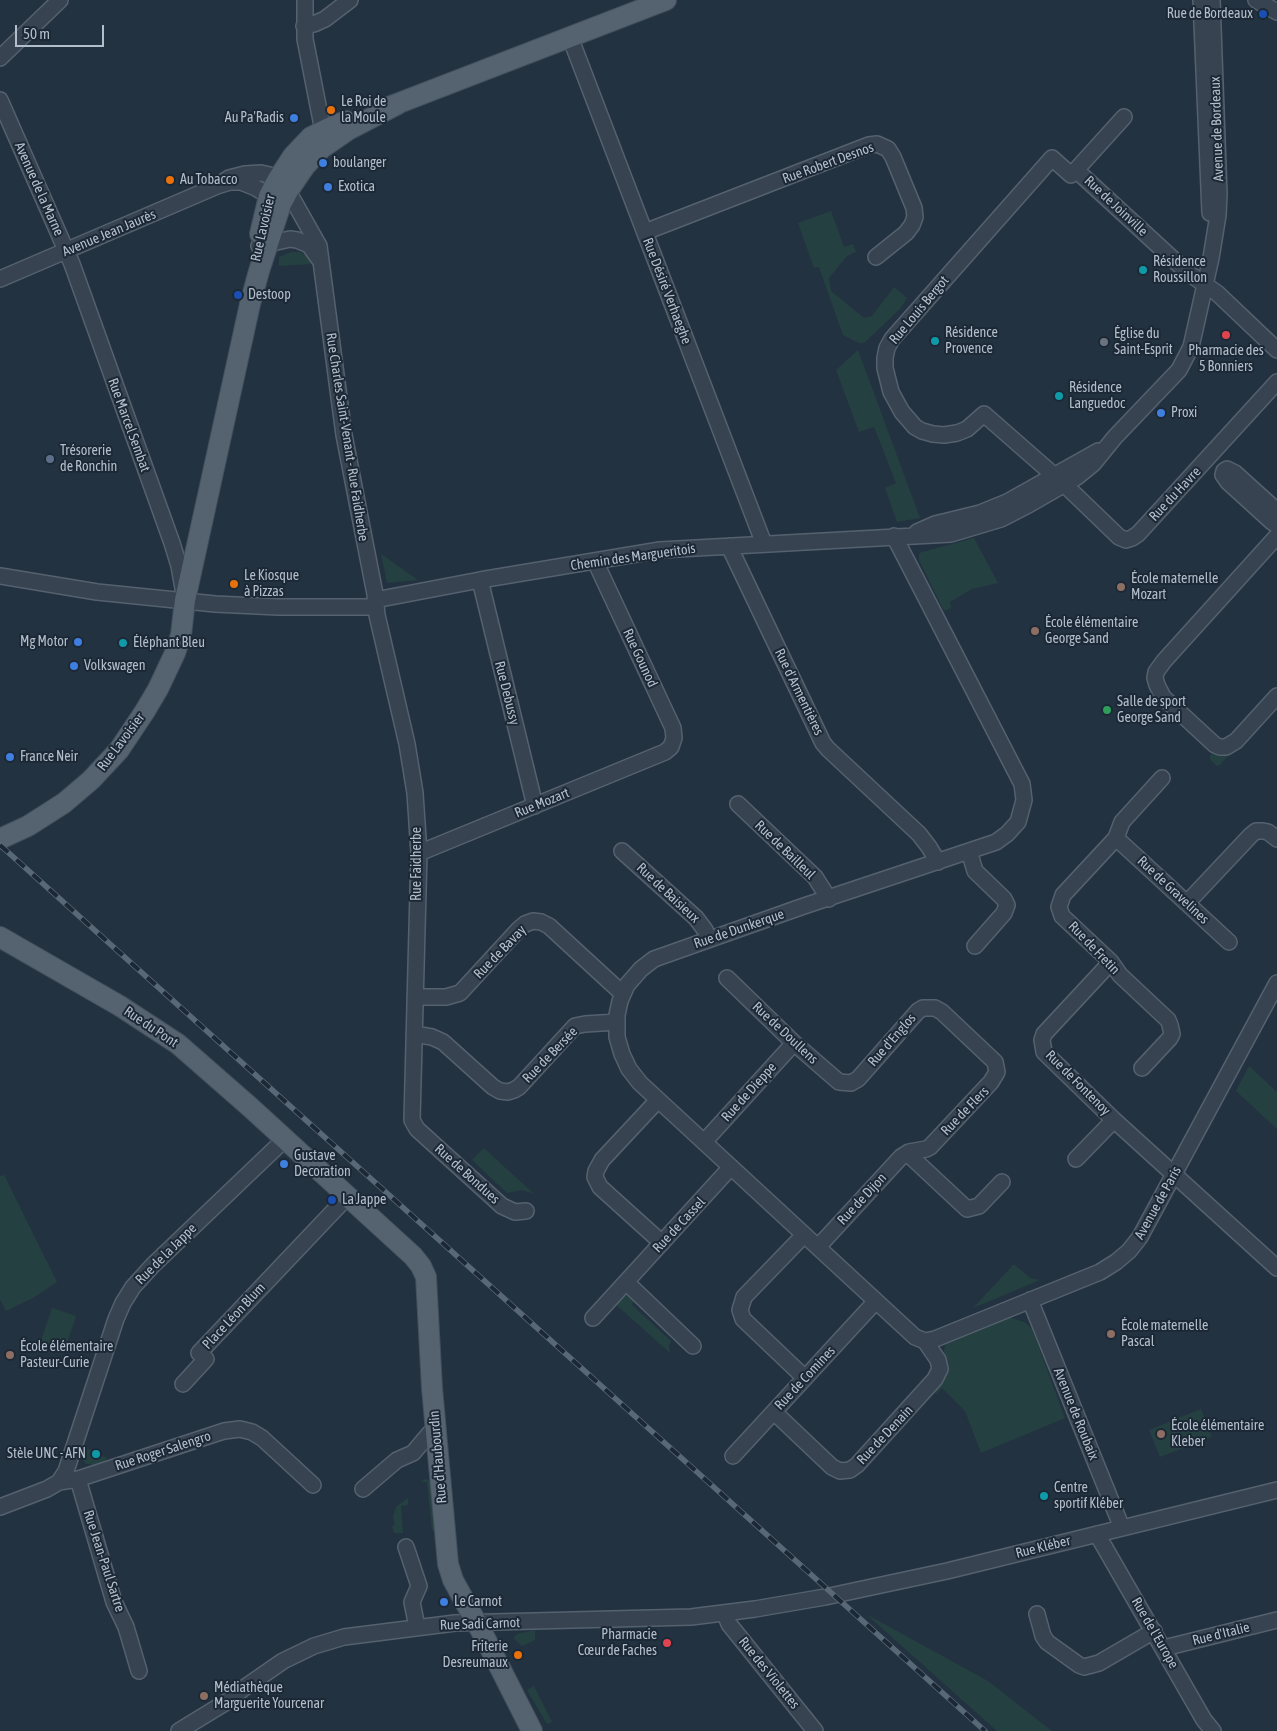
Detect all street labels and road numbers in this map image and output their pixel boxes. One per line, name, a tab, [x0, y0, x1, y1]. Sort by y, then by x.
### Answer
street label: Avenue de Bordeaux	[1207, 76, 1227, 182]
street label: Rue Robert Desnos	[780, 139, 876, 187]
street label: Avenue de la Marne	[11, 140, 67, 238]
street label: Rue de Joinville	[1081, 172, 1151, 240]
street label: Rue Lavoisier	[247, 193, 279, 263]
street label: Avenue Jean Jaurès	[60, 206, 158, 260]
street label: Rue Désiré Verhaeghe	[639, 235, 695, 347]
street label: Rue Louis Bergot	[886, 272, 952, 348]
street label: Rue Charles Saint-Venant - Rue Faidherbe	[322, 332, 372, 542]
street label: Rue Marcel Sembat	[104, 376, 154, 474]
street label: Rue du Havre	[1146, 463, 1204, 525]
street label: Chemin des Margueritois	[569, 540, 697, 574]
street label: Rue Gounod	[619, 626, 661, 690]
street label: Rue d'Armentières	[771, 646, 827, 738]
street label: Rue Debussy	[491, 659, 523, 727]
street label: Rue Lavoisier	[94, 710, 148, 774]
street label: Rue Mozart	[512, 784, 572, 822]
street label: Rue de Bailleul	[751, 817, 819, 883]
street label: Rue Faidherbe	[409, 827, 425, 901]
street label: Rue de Gravelines	[1134, 853, 1212, 927]
street label: Rue de Baisieux	[633, 859, 703, 927]
street label: Rue de Dunkerque	[692, 906, 786, 952]
street label: Rue de Fretin	[1065, 918, 1123, 978]
street label: Rue de Bavay	[470, 922, 530, 982]
street label: Rue de Doullens	[749, 998, 821, 1068]
street label: Rue du Pont	[121, 1003, 181, 1051]
street label: Rue d'Englos	[864, 1010, 920, 1070]
street label: Rue de Bersée	[519, 1023, 581, 1087]
street label: Rue de Fontenoy	[1042, 1047, 1114, 1119]
street label: Rue de Dieppe	[718, 1059, 780, 1125]
street label: Rue de Flers	[938, 1083, 992, 1139]
street label: Rue de Bondues	[431, 1140, 503, 1208]
street label: Avenue de Paris	[1131, 1164, 1185, 1242]
street label: Rue de Dijon	[834, 1170, 890, 1228]
street label: Rue de Cassel	[649, 1194, 709, 1256]
street label: Rue de la Jappe	[132, 1220, 200, 1288]
street label: Place Léon Blum	[199, 1279, 269, 1353]
street label: Rue de Comines	[771, 1343, 839, 1413]
street label: Avenue de Roubaix	[1050, 1365, 1102, 1463]
street label: Rue de Denain	[853, 1402, 917, 1468]
street label: Rue d'Haubourdin	[426, 1410, 450, 1504]
street label: Rue Roger Salengro	[113, 1428, 213, 1474]
street label: Rue Jean-Paul Sartre	[80, 1508, 128, 1614]
street label: Rue Kléber	[1014, 1532, 1072, 1562]
street label: Rue de l'Europe	[1128, 1594, 1182, 1672]
street label: Rue Sadi Carnot	[439, 1614, 521, 1634]
street label: Rue d'Italie	[1191, 1619, 1251, 1649]
street label: Rue des Violettes	[735, 1634, 803, 1712]

